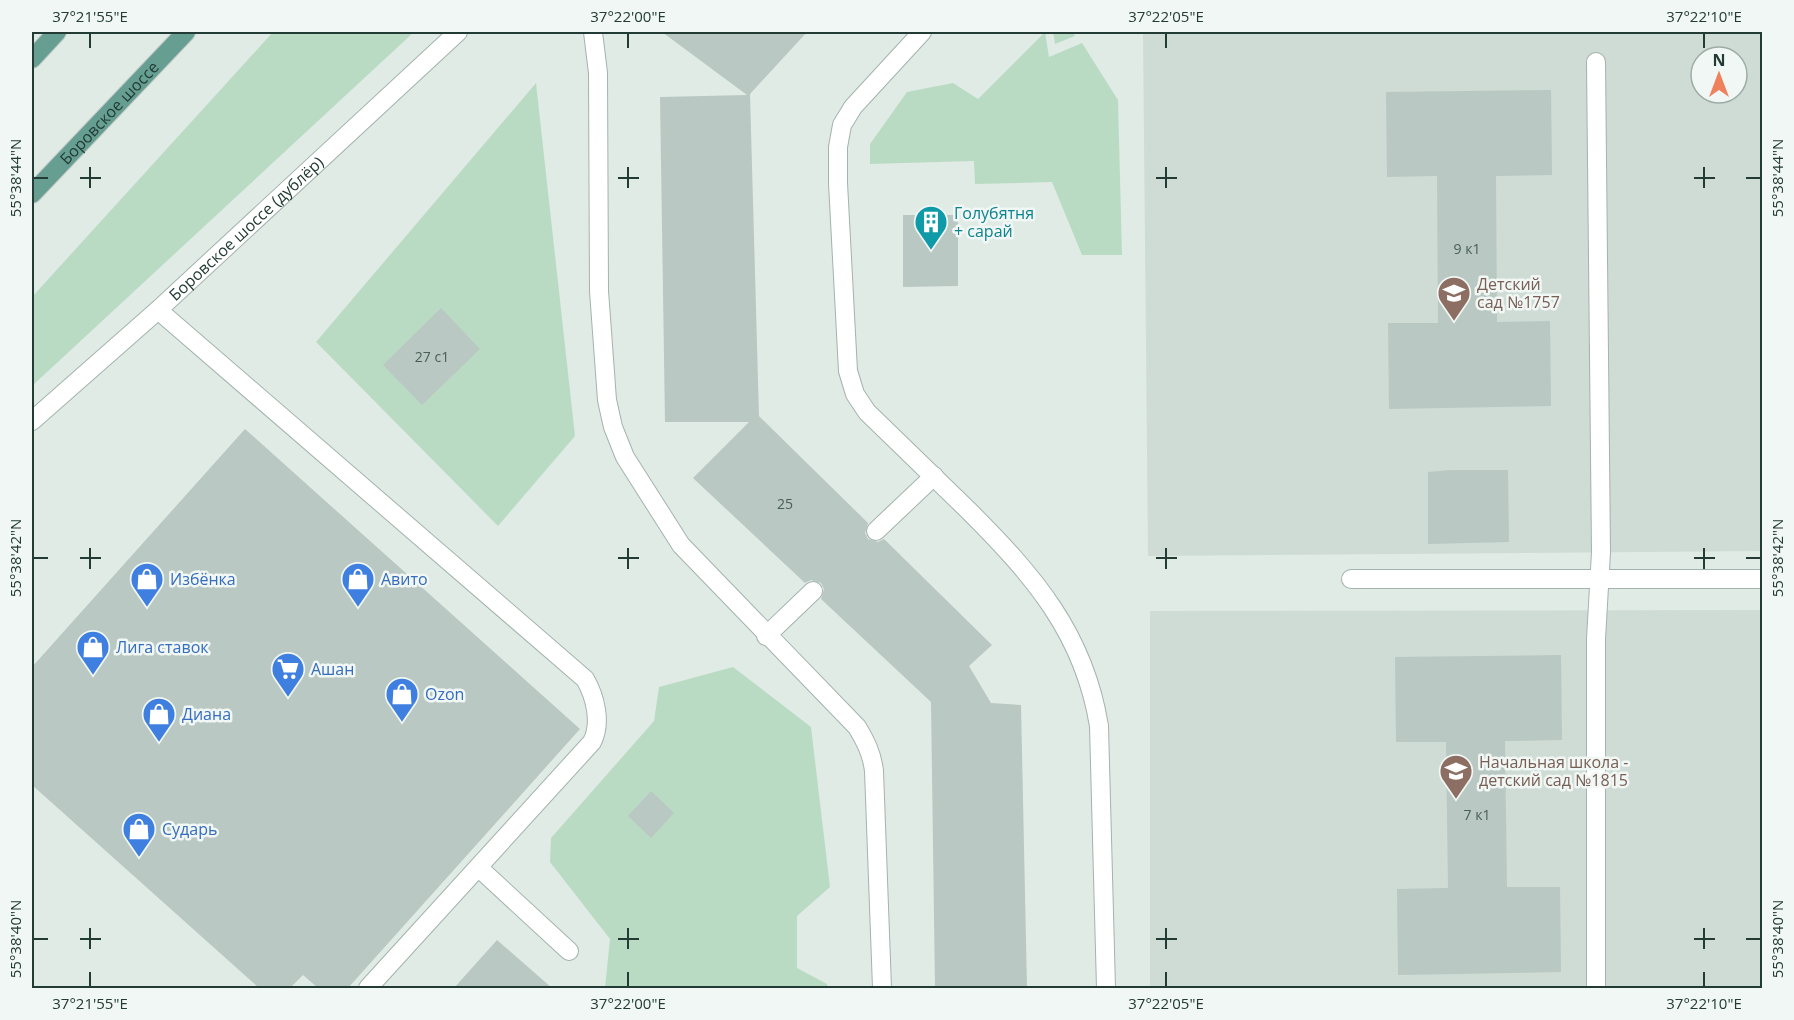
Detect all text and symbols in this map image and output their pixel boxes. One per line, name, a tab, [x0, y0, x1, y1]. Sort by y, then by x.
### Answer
text: 37°21'55"E	[52, 6, 128, 26]
text: 37°22'00"E	[590, 6, 666, 26]
text: 37°22'05"E	[1128, 6, 1204, 26]
text: 37°22'10"E	[1666, 6, 1742, 26]
north arrow	[1689, 45, 1749, 105]
text: N	[1712, 49, 1726, 71]
street label: Боровское шоссе	[55, 56, 164, 169]
text: 55°38'44"N	[5, 139, 25, 217]
text: 55°38'44"N	[1767, 139, 1787, 217]
street label: Боровское шоссе (дублёр)	[164, 151, 328, 306]
place label: Голубятня + сарай	[954, 202, 1034, 242]
building icon: Голубятня + сарай	[913, 204, 949, 251]
house number: 9 к1	[1454, 239, 1480, 258]
place label: Детский сад №1757	[1477, 273, 1560, 313]
school or university icon: Детский сад №1757	[1436, 275, 1472, 322]
house number: 27 с1	[415, 347, 449, 366]
house number: 25	[777, 494, 793, 513]
text: 55°38'42"N	[5, 519, 25, 597]
text: 55°38'42"N	[1767, 519, 1787, 597]
shop icon: Избёнка	[129, 561, 165, 608]
shop icon: Авито	[340, 561, 376, 608]
place label: Избёнка	[170, 568, 236, 590]
place label: Авито	[381, 568, 428, 590]
shop icon: Лига ставок	[75, 629, 111, 676]
place label: Лига ставок	[116, 636, 209, 658]
supermarket icon: Ашан	[270, 651, 306, 698]
place label: Ашан	[311, 658, 354, 680]
shop icon: Ozon	[384, 676, 420, 723]
place label: Ozon	[425, 683, 464, 705]
shop icon: Диана	[141, 696, 177, 743]
place label: Диана	[182, 703, 231, 725]
place label: Начальная школа - детский сад №1815	[1479, 751, 1628, 791]
school or university icon: Начальная школа - детский сад №1815	[1438, 753, 1474, 800]
house number: 7 к1	[1464, 805, 1490, 824]
shop icon: Сударь	[121, 811, 157, 858]
place label: Сударь	[162, 818, 217, 840]
text: 55°38'40"N	[5, 900, 25, 978]
text: 55°38'40"N	[1767, 900, 1787, 978]
text: 37°21'55"E	[52, 993, 128, 1013]
text: 37°22'00"E	[590, 993, 666, 1013]
text: 37°22'05"E	[1128, 993, 1204, 1013]
text: 37°22'10"E	[1666, 993, 1742, 1013]

